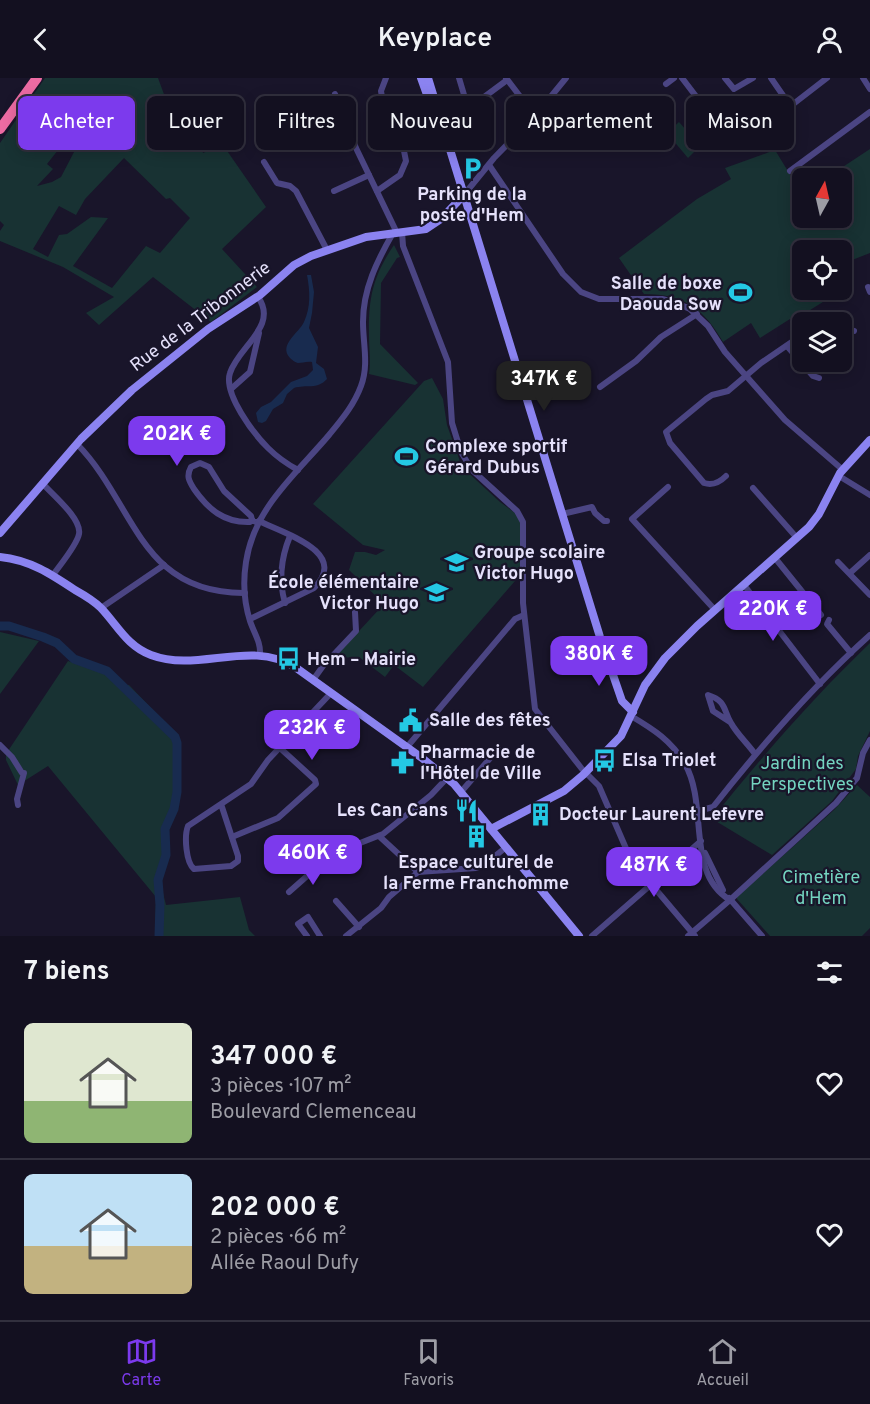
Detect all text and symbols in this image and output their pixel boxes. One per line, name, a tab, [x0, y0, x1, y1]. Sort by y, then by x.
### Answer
text: Keyplace	[378, 22, 492, 56]
icon: back	[24, 23, 57, 56]
icon: person	[813, 23, 846, 56]
chip: Acheter	[18, 96, 135, 150]
chip: Louer	[147, 96, 244, 150]
chip: Filtres	[256, 96, 356, 150]
chip: Nouveau	[368, 96, 494, 150]
chip: Appartement	[506, 96, 674, 150]
chip: Maison	[686, 96, 794, 150]
parking icon: Parking de la poste d'Hem	[459, 155, 485, 181]
north arrow	[792, 168, 852, 228]
map controls	[792, 168, 852, 372]
place label: Parking de la poste d'Hem	[417, 184, 527, 228]
button: locate	[792, 240, 852, 300]
street label: Rue de la Tribonnerie	[126, 257, 276, 378]
place label: Salle de boxe Daouda Sow	[611, 273, 722, 317]
sports icon: Salle de boxe Daouda Sow	[727, 280, 753, 306]
button: layers	[792, 312, 852, 372]
pin: 347K €	[495, 361, 593, 412]
text: 347K €	[510, 367, 578, 393]
pin: 202K €	[128, 416, 226, 467]
text: 202K €	[142, 422, 212, 448]
place label: Complexe sportif Gérard Dubus	[425, 436, 568, 480]
sports icon: Complexe sportif Gérard Dubus	[394, 443, 420, 469]
place label: Groupe scolaire Victor Hugo	[474, 542, 605, 586]
school or university icon: Groupe scolaire Victor Hugo	[443, 549, 469, 575]
place label: École élémentaire Victor Hugo	[268, 570, 419, 616]
school or university icon: École élémentaire Victor Hugo	[424, 579, 450, 605]
pin: 220K €	[724, 591, 822, 642]
text: 220K €	[738, 597, 808, 623]
pin: 380K €	[550, 636, 648, 687]
text: 380K €	[564, 642, 634, 668]
bus stop icon: Hem – Mairie	[276, 646, 302, 672]
place label: Hem – Mairie	[307, 649, 416, 672]
public building icon: Salle des fêtes	[398, 707, 424, 733]
pin: 232K €	[263, 710, 361, 761]
place label: Salle des fêtes	[429, 710, 551, 733]
text: 232K €	[278, 716, 346, 742]
place label: Pharmacie de l'Hôtel de Ville	[420, 742, 542, 786]
bus stop icon: Elsa Triolet	[591, 747, 617, 773]
pharmacy icon: Pharmacie de l'Hôtel de Ville	[389, 749, 415, 775]
place label: Elsa Triolet	[622, 750, 716, 773]
park label: Jardin des Perspectives	[750, 753, 854, 797]
restaurant icon: Les Can Cans	[453, 797, 479, 823]
place label: Les Can Cans	[337, 800, 448, 823]
building icon: Docteur Laurent Lefevre	[528, 801, 554, 827]
place label: Docteur Laurent Lefevre	[559, 804, 764, 827]
building icon: Espace culturel de la Ferme Franchomme	[463, 823, 489, 849]
pin: 460K €	[264, 835, 362, 886]
text: 460K €	[278, 841, 348, 867]
pin: 487K €	[605, 847, 703, 898]
place label: Espace culturel de la Ferme Franchomme	[383, 852, 569, 896]
text: 487K €	[620, 853, 688, 879]
park label: Cimetière d'Hem	[782, 867, 860, 911]
text: 7 biens	[24, 956, 110, 989]
icon: filters	[813, 956, 846, 989]
text: 347 000 €	[210, 1041, 337, 1074]
icon: home	[72, 1047, 144, 1119]
icon: heart	[813, 1067, 846, 1100]
text: 3 pièces · 107 m²	[210, 1074, 352, 1100]
text: Boulevard Clemenceau	[210, 1100, 417, 1126]
text: 202 000 €	[210, 1192, 340, 1225]
icon: home	[72, 1198, 144, 1270]
icon: heart	[813, 1218, 846, 1251]
text: 2 pièces · 66 m²	[210, 1225, 346, 1251]
text: Allée Raoul Dufy	[210, 1251, 359, 1277]
tab: Carte	[121, 1335, 161, 1391]
tab: Favoris	[403, 1335, 454, 1391]
tab: Accueil	[696, 1335, 749, 1391]

